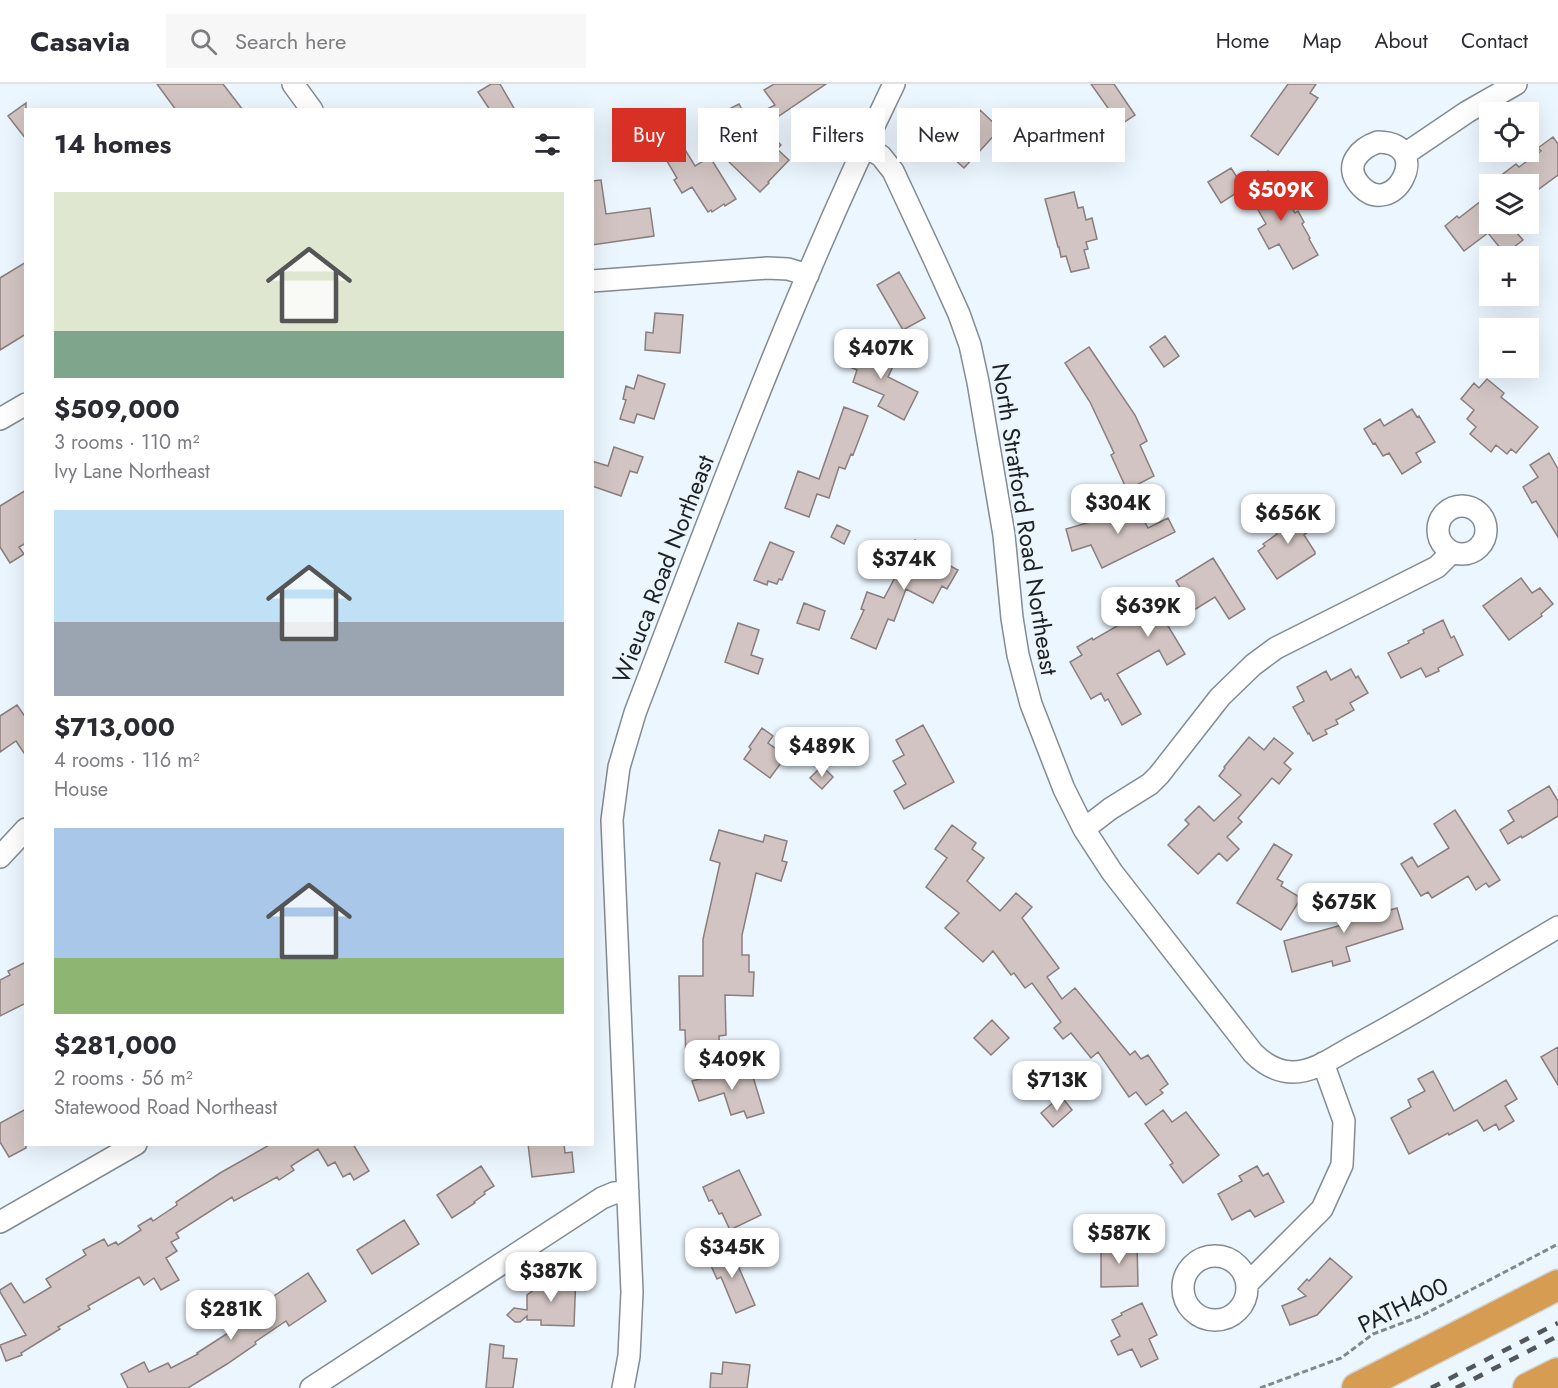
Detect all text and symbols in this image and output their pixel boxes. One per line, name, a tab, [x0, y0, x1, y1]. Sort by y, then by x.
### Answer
search box	[166, 14, 586, 68]
text: Casavia	[30, 21, 130, 62]
icon: search	[187, 25, 220, 58]
text: Search here	[235, 25, 346, 57]
text: Home	[1216, 26, 1269, 56]
text: Map	[1302, 26, 1342, 56]
text: About	[1375, 26, 1428, 56]
text: Contact	[1461, 26, 1528, 56]
map controls	[1479, 102, 1539, 378]
button: locate	[1479, 102, 1539, 162]
chip: Buy	[612, 108, 686, 162]
chip: Rent	[698, 108, 779, 162]
chip: Filters	[791, 108, 885, 162]
chip: New	[897, 108, 980, 162]
chip: Apartment	[992, 108, 1125, 162]
text: 14 homes	[54, 125, 171, 163]
icon: filters	[531, 128, 564, 161]
pin: $509K	[1239, 171, 1323, 222]
button: layers	[1479, 174, 1539, 234]
text: $509K	[1248, 176, 1314, 205]
icon: home	[255, 231, 363, 339]
button: +	[1479, 246, 1539, 306]
button: −	[1479, 318, 1539, 378]
pin: $407K	[839, 329, 923, 380]
text: $407K	[848, 334, 914, 363]
street label: North Stratford Road Northeast	[983, 360, 1067, 678]
text: $509,000	[54, 390, 180, 428]
text: 3 rooms · 110 m²	[54, 428, 200, 457]
street label: Wieuca Road Northeast	[603, 450, 723, 688]
text: Ivy Lane Northeast	[54, 457, 210, 486]
pin: $304K	[1076, 484, 1160, 535]
text: $304K	[1085, 489, 1151, 518]
pin: $656K	[1246, 494, 1330, 545]
text: $656K	[1255, 499, 1321, 528]
pin: $374K	[862, 540, 946, 591]
text: $374K	[872, 545, 936, 574]
icon: home	[255, 549, 363, 657]
pin: $639K	[1106, 587, 1190, 638]
text: $639K	[1115, 592, 1181, 621]
text: $713,000	[54, 708, 175, 746]
pin: $489K	[780, 727, 864, 778]
text: $489K	[789, 732, 855, 761]
text: 4 rooms · 116 m²	[54, 746, 200, 775]
text: House	[54, 775, 108, 804]
icon: home	[255, 867, 363, 975]
pin: $675K	[1302, 883, 1386, 934]
text: $675K	[1312, 888, 1376, 917]
text: $281,000	[54, 1026, 177, 1064]
pin: $409K	[690, 1040, 774, 1091]
text: $409K	[699, 1045, 766, 1074]
pin: $713K	[1015, 1061, 1099, 1112]
text: 2 rooms · 56 m²	[54, 1064, 193, 1093]
text: $713K	[1026, 1066, 1088, 1095]
text: Statewood Road Northeast	[54, 1093, 277, 1122]
pin: $587K	[1077, 1214, 1161, 1265]
text: $587K	[1087, 1219, 1151, 1248]
pin: $345K	[690, 1228, 774, 1279]
text: $345K	[699, 1233, 765, 1262]
pin: $387K	[509, 1252, 593, 1303]
text: $387K	[519, 1257, 583, 1286]
street label: PATH400	[1352, 1268, 1454, 1342]
pin: $281K	[189, 1290, 273, 1341]
text: $281K	[200, 1295, 262, 1324]

